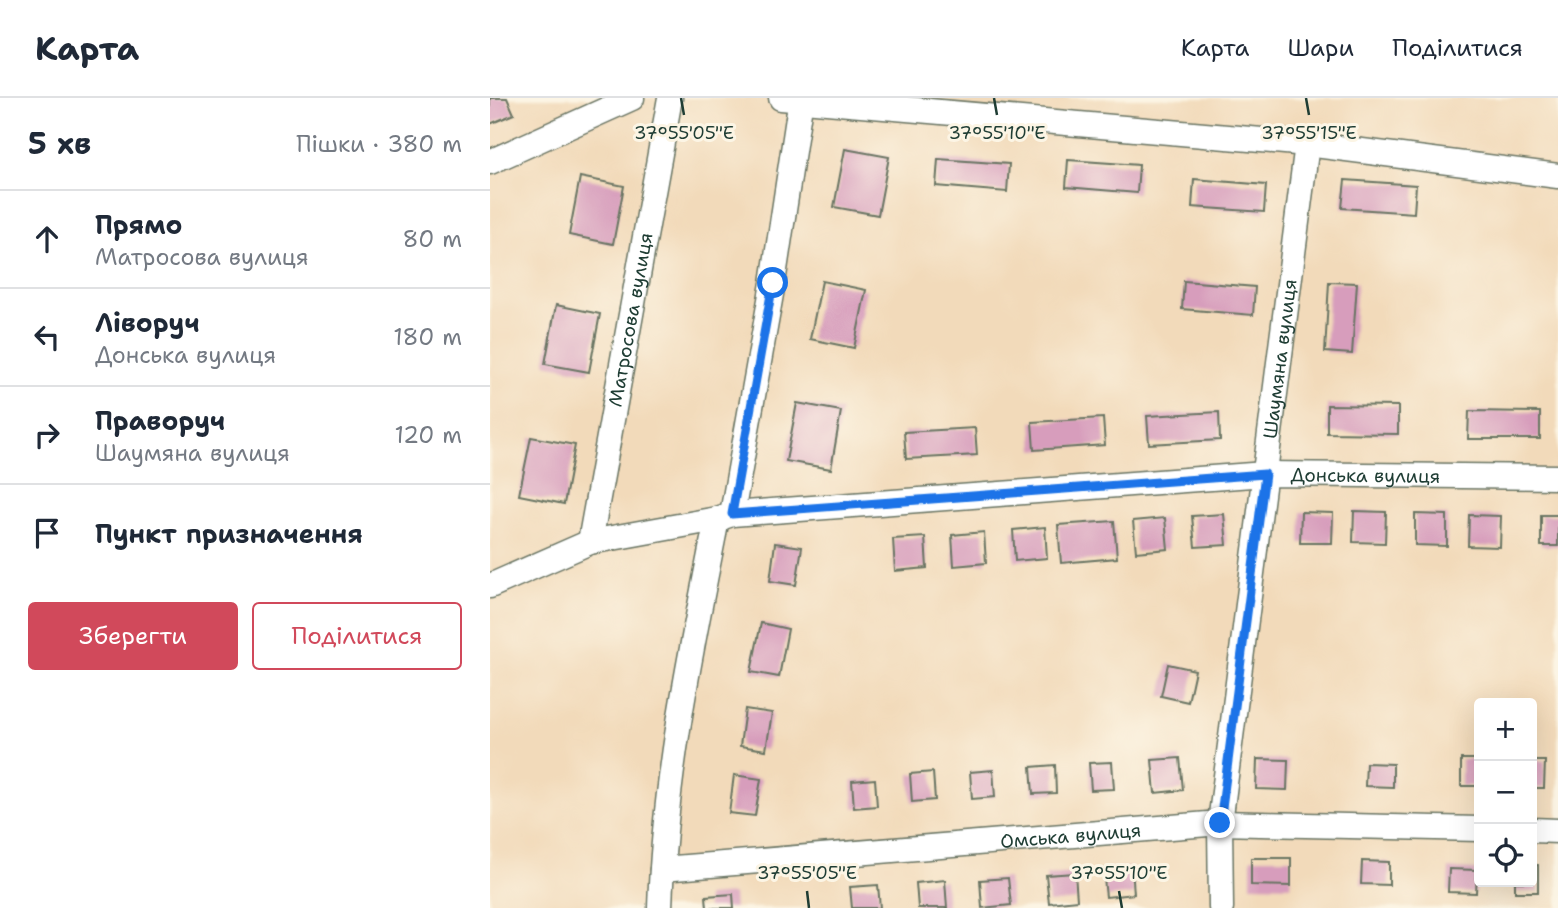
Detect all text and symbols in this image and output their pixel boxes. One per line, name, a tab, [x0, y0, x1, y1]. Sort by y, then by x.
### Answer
text: Карта	[35, 26, 139, 71]
text: Карта	[1181, 32, 1249, 64]
text: Шари	[1287, 32, 1354, 64]
text: Поділитися	[1392, 32, 1523, 64]
text: 37°55'05"E	[634, 121, 734, 145]
text: 37°55'10"E	[948, 121, 1046, 145]
text: 37°55'15"E	[1261, 121, 1357, 145]
text: 5 хв	[28, 123, 91, 164]
text: Пішки · 380 m	[296, 129, 462, 159]
text: Прямо	[95, 207, 183, 242]
icon: ahead	[28, 220, 66, 258]
text: 80 m	[403, 224, 462, 254]
street label: Матросова вулиця	[602, 230, 658, 409]
text: Матросова вулиця	[95, 242, 309, 272]
route start	[757, 267, 788, 298]
street label: Шаумяна вулиця	[1257, 277, 1302, 440]
text: Ліворуч	[95, 305, 200, 340]
icon: left	[28, 318, 66, 356]
text: 180 m	[393, 322, 462, 352]
text: Донська вулиця	[95, 340, 276, 370]
text: Праворуч	[95, 403, 225, 438]
icon: right	[28, 416, 66, 454]
text: 120 m	[394, 420, 462, 450]
text: Шаумяна вулиця	[95, 438, 290, 468]
street label: Донська вулиця	[1290, 462, 1440, 488]
icon: arrive	[28, 514, 66, 552]
text: Пункт призначення	[95, 516, 363, 551]
button: Зберегти	[28, 602, 238, 670]
button: Поділитися	[252, 602, 462, 670]
map controls	[1474, 698, 1537, 887]
button: +	[1474, 698, 1537, 761]
button: −	[1474, 761, 1537, 824]
route end	[1204, 807, 1235, 838]
street label: Омська вулиця	[999, 817, 1142, 854]
button: locate	[1474, 824, 1537, 887]
text: 37°55'05"E	[757, 861, 857, 885]
text: 37°55'10"E	[1070, 861, 1168, 885]

